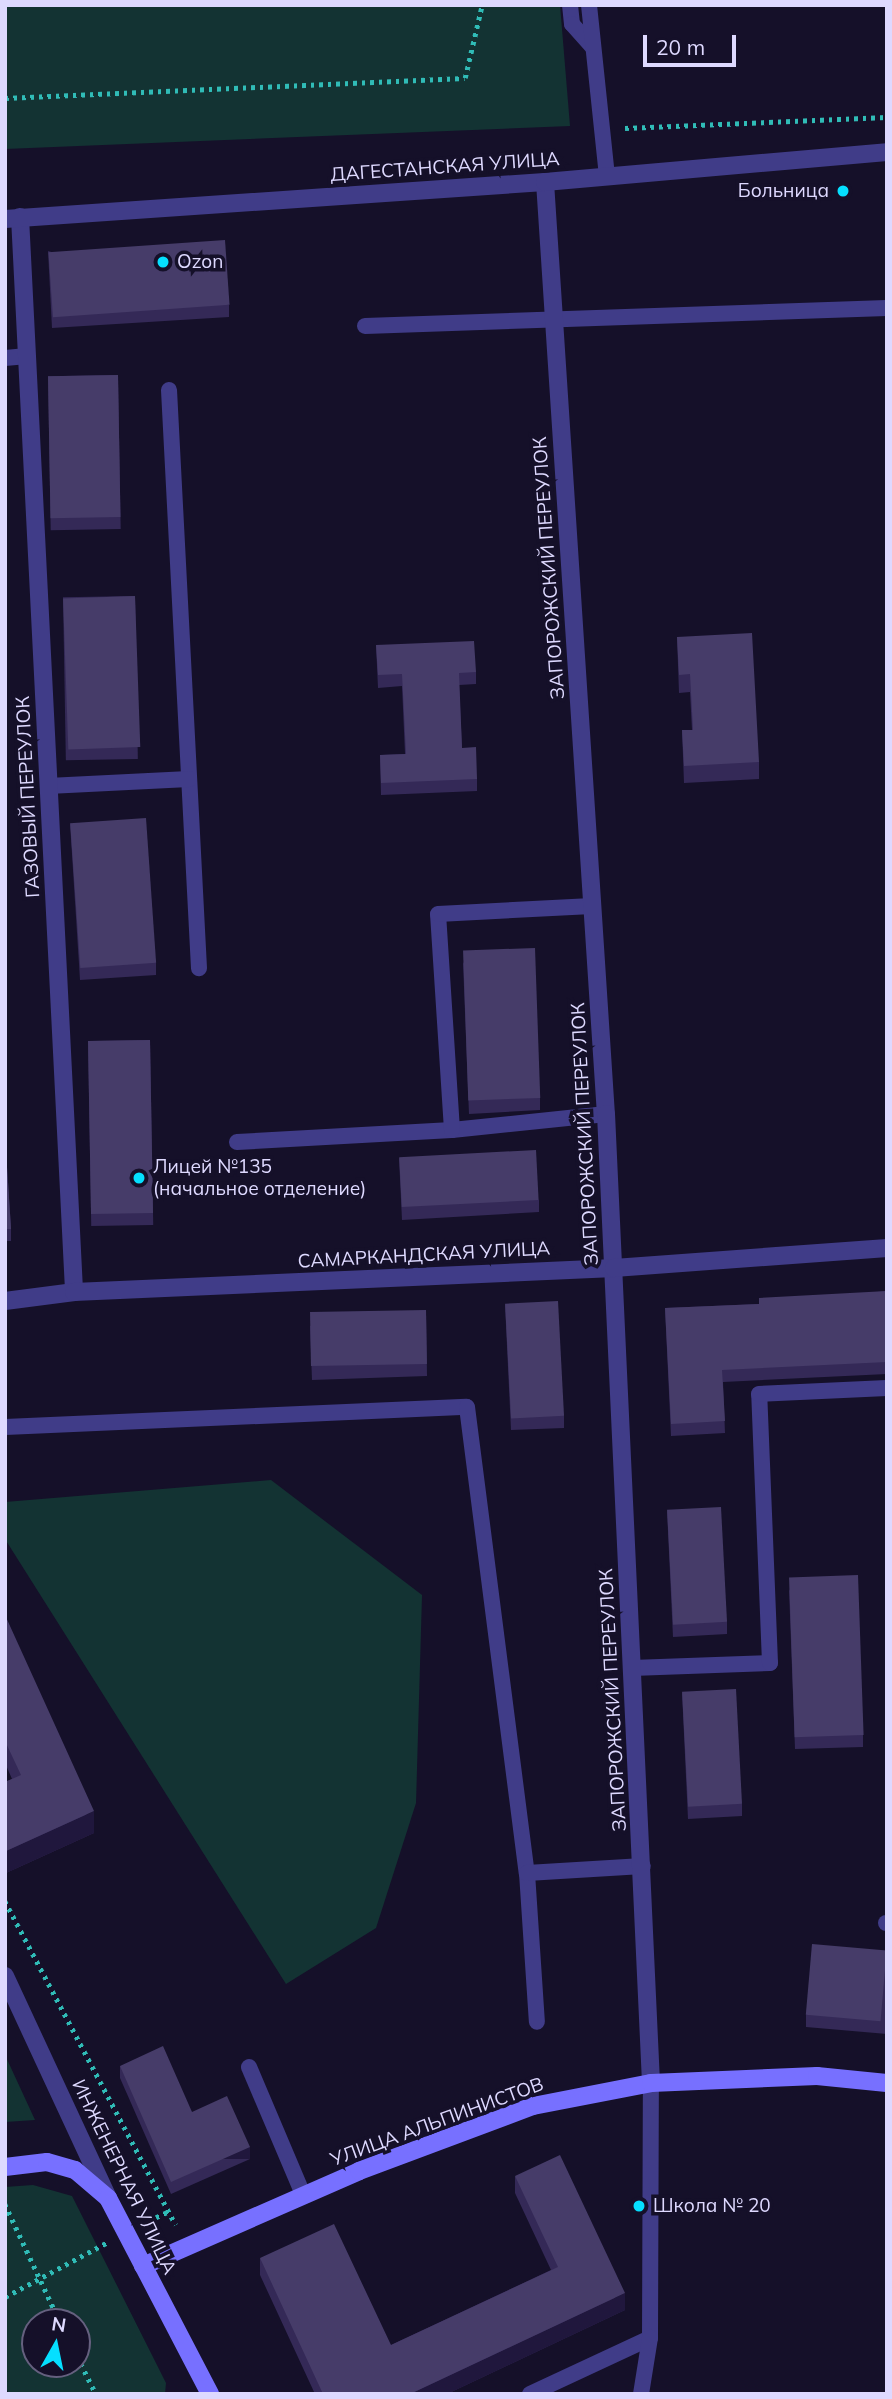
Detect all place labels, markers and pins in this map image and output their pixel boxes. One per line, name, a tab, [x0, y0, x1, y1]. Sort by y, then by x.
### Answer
place label: Больница	[738, 180, 829, 202]
marker: Больница	[835, 183, 851, 199]
place label: Ozon	[177, 251, 223, 273]
marker: Ozon	[155, 254, 171, 270]
place label: Лицей №135 (начальное отделение)	[153, 1156, 366, 1200]
marker: Лицей №135 (начальное отделение)	[131, 1170, 147, 1186]
place label: Школа № 20	[653, 2195, 771, 2217]
marker: Школа № 20	[631, 2198, 647, 2214]

